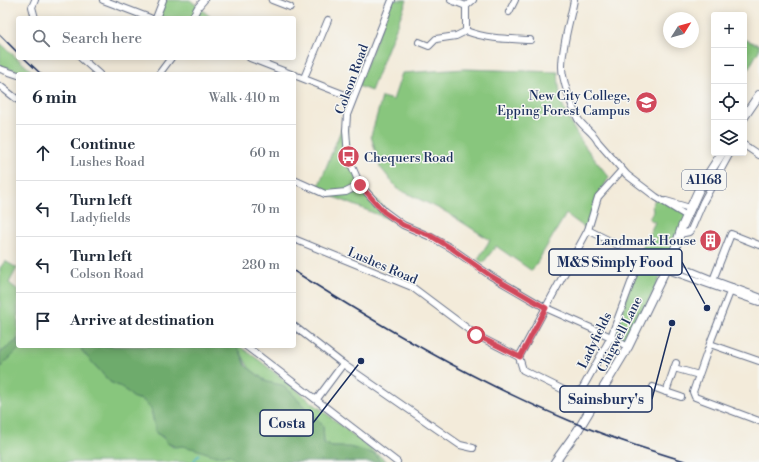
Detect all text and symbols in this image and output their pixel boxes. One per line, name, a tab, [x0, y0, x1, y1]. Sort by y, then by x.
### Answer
north arrow	[663, 12, 699, 48]
map controls	[711, 12, 747, 156]
button: +	[711, 12, 747, 48]
search box	[16, 16, 296, 60]
icon: search	[30, 27, 52, 49]
text: Search here	[62, 29, 142, 48]
street label: Colson Road	[332, 41, 372, 117]
button: −	[711, 48, 747, 84]
button: locate	[711, 84, 747, 120]
text: 6 min	[32, 87, 77, 109]
place label: New City College, Epping Forest Campus	[497, 88, 630, 119]
school or university icon: New City College, Epping Forest Campus	[633, 89, 659, 115]
text: Walk · 410 m	[209, 90, 280, 106]
button: layers	[711, 120, 747, 156]
text: Continue	[70, 135, 135, 154]
icon: ahead	[32, 142, 54, 164]
bus stop icon: Chequers Road	[335, 144, 361, 170]
text: 60 m	[249, 145, 280, 161]
place label: Chequers Road	[364, 150, 454, 166]
text: Lushes Road	[70, 154, 145, 170]
road number: A1168	[682, 170, 726, 190]
route end	[351, 176, 369, 194]
text: Turn left	[70, 191, 132, 210]
icon: left	[32, 198, 54, 220]
text: 70 m	[251, 201, 280, 217]
text: Ladyfields	[70, 210, 131, 226]
building icon: Landmark House	[698, 227, 724, 253]
place label: Landmark House	[595, 233, 696, 249]
street label: Lushes Road	[345, 244, 421, 288]
text: Turn left	[70, 247, 132, 266]
callout: M&S Simply Food	[549, 249, 682, 275]
icon: left	[32, 254, 54, 276]
text: M&S Simply Food	[557, 254, 673, 272]
text: 280 m	[242, 257, 280, 273]
text: Colson Road	[70, 266, 144, 282]
street label: Chigwell Lane	[594, 293, 646, 375]
street label: Ladyfields	[574, 309, 615, 371]
icon: arrive	[32, 310, 54, 332]
text: Arrive at destination	[70, 311, 214, 330]
route start	[467, 326, 485, 344]
callout: Sainsbury's	[560, 386, 652, 412]
text: Sainsbury's	[568, 391, 644, 409]
callout: Costa	[260, 410, 313, 436]
text: Costa	[268, 415, 306, 433]

